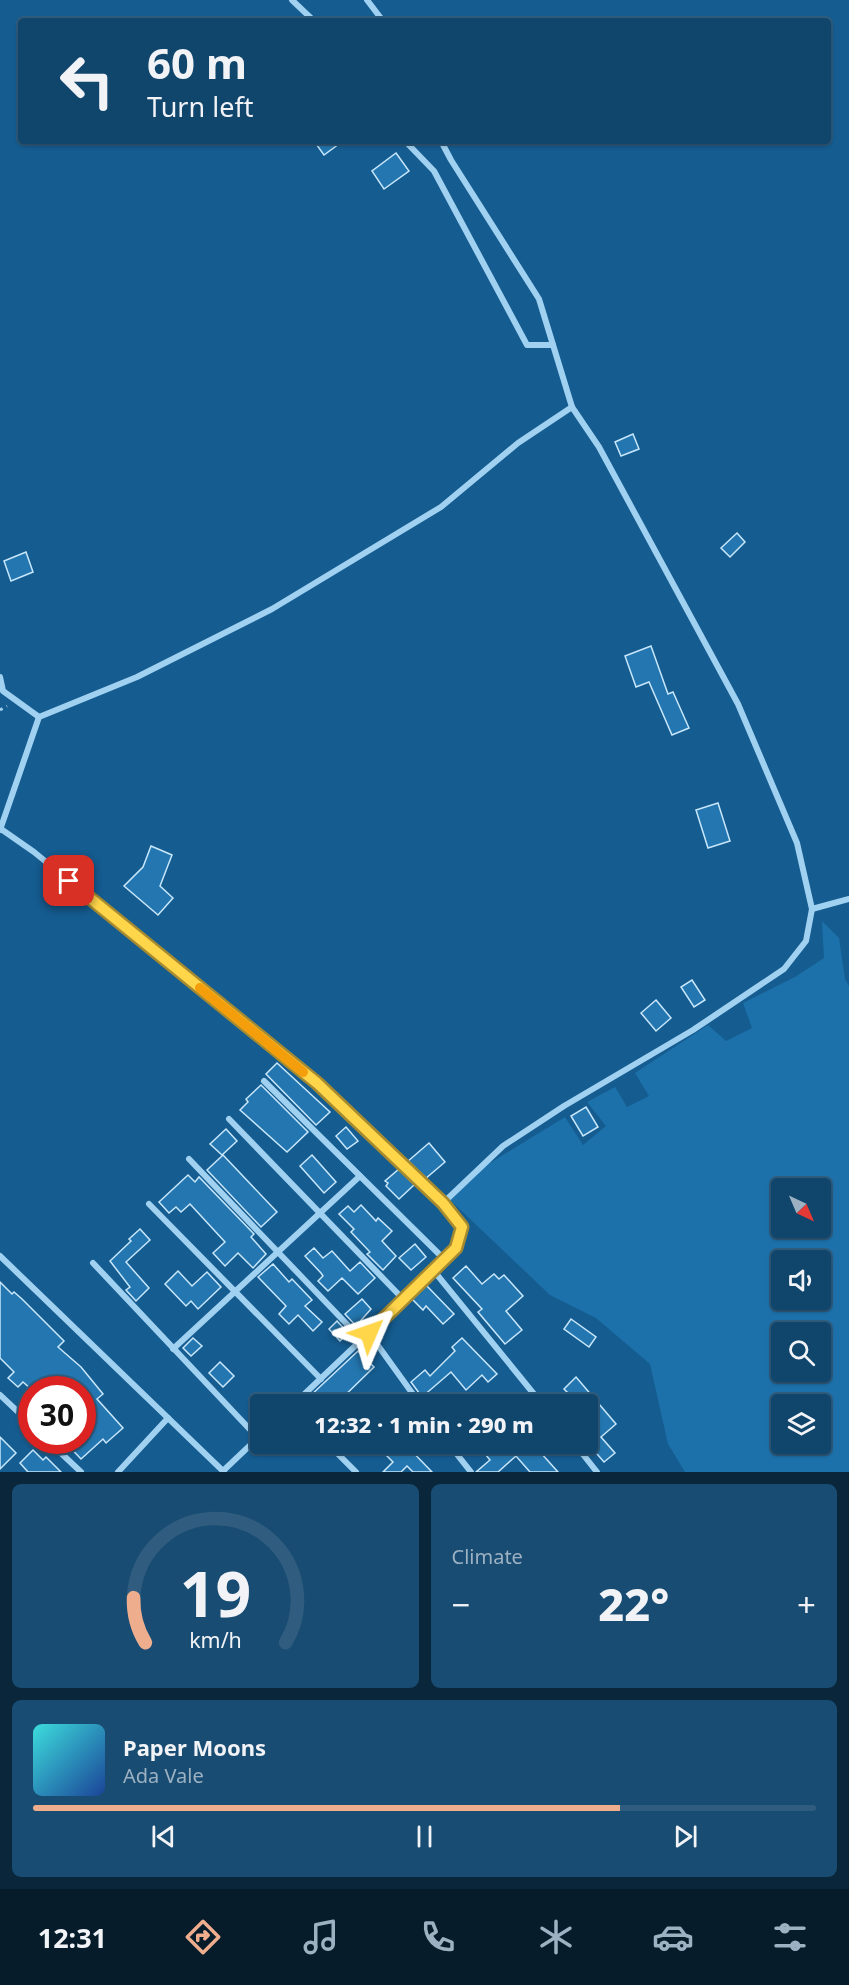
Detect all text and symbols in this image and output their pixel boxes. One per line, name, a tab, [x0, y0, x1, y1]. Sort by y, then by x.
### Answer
text: 60 m	[147, 34, 247, 91]
icon: left	[48, 42, 126, 120]
text: Turn left	[147, 88, 253, 125]
pin	[43, 855, 94, 906]
icon: arrive	[52, 864, 85, 897]
north arrow	[771, 1178, 831, 1238]
map controls	[771, 1178, 831, 1454]
button: sound	[771, 1250, 831, 1310]
position arrow	[337, 1301, 401, 1365]
button: search	[771, 1322, 831, 1382]
speed limit sign: 30	[18, 1376, 96, 1454]
button: layers	[771, 1394, 831, 1454]
text: 12:32 · 1 min · 290 m	[314, 1409, 534, 1439]
text: Climate	[452, 1543, 523, 1570]
text: 19	[180, 1550, 251, 1635]
text: 22°	[598, 1573, 669, 1634]
text: −	[452, 1582, 470, 1627]
text: +	[797, 1582, 816, 1627]
text: km/h	[189, 1625, 242, 1654]
text: Paper Moons	[123, 1732, 266, 1762]
text: Ada Vale	[123, 1762, 204, 1789]
icon: previous	[147, 1820, 180, 1853]
icon: pause	[408, 1820, 441, 1853]
icon: next	[669, 1820, 702, 1853]
icon: directions	[182, 1916, 224, 1958]
icon: music	[300, 1916, 342, 1958]
icon: phone	[417, 1916, 459, 1958]
icon: climate	[535, 1916, 577, 1958]
icon: car	[652, 1916, 694, 1958]
icon: filters	[769, 1916, 811, 1958]
text: 12:31	[38, 1919, 107, 1956]

